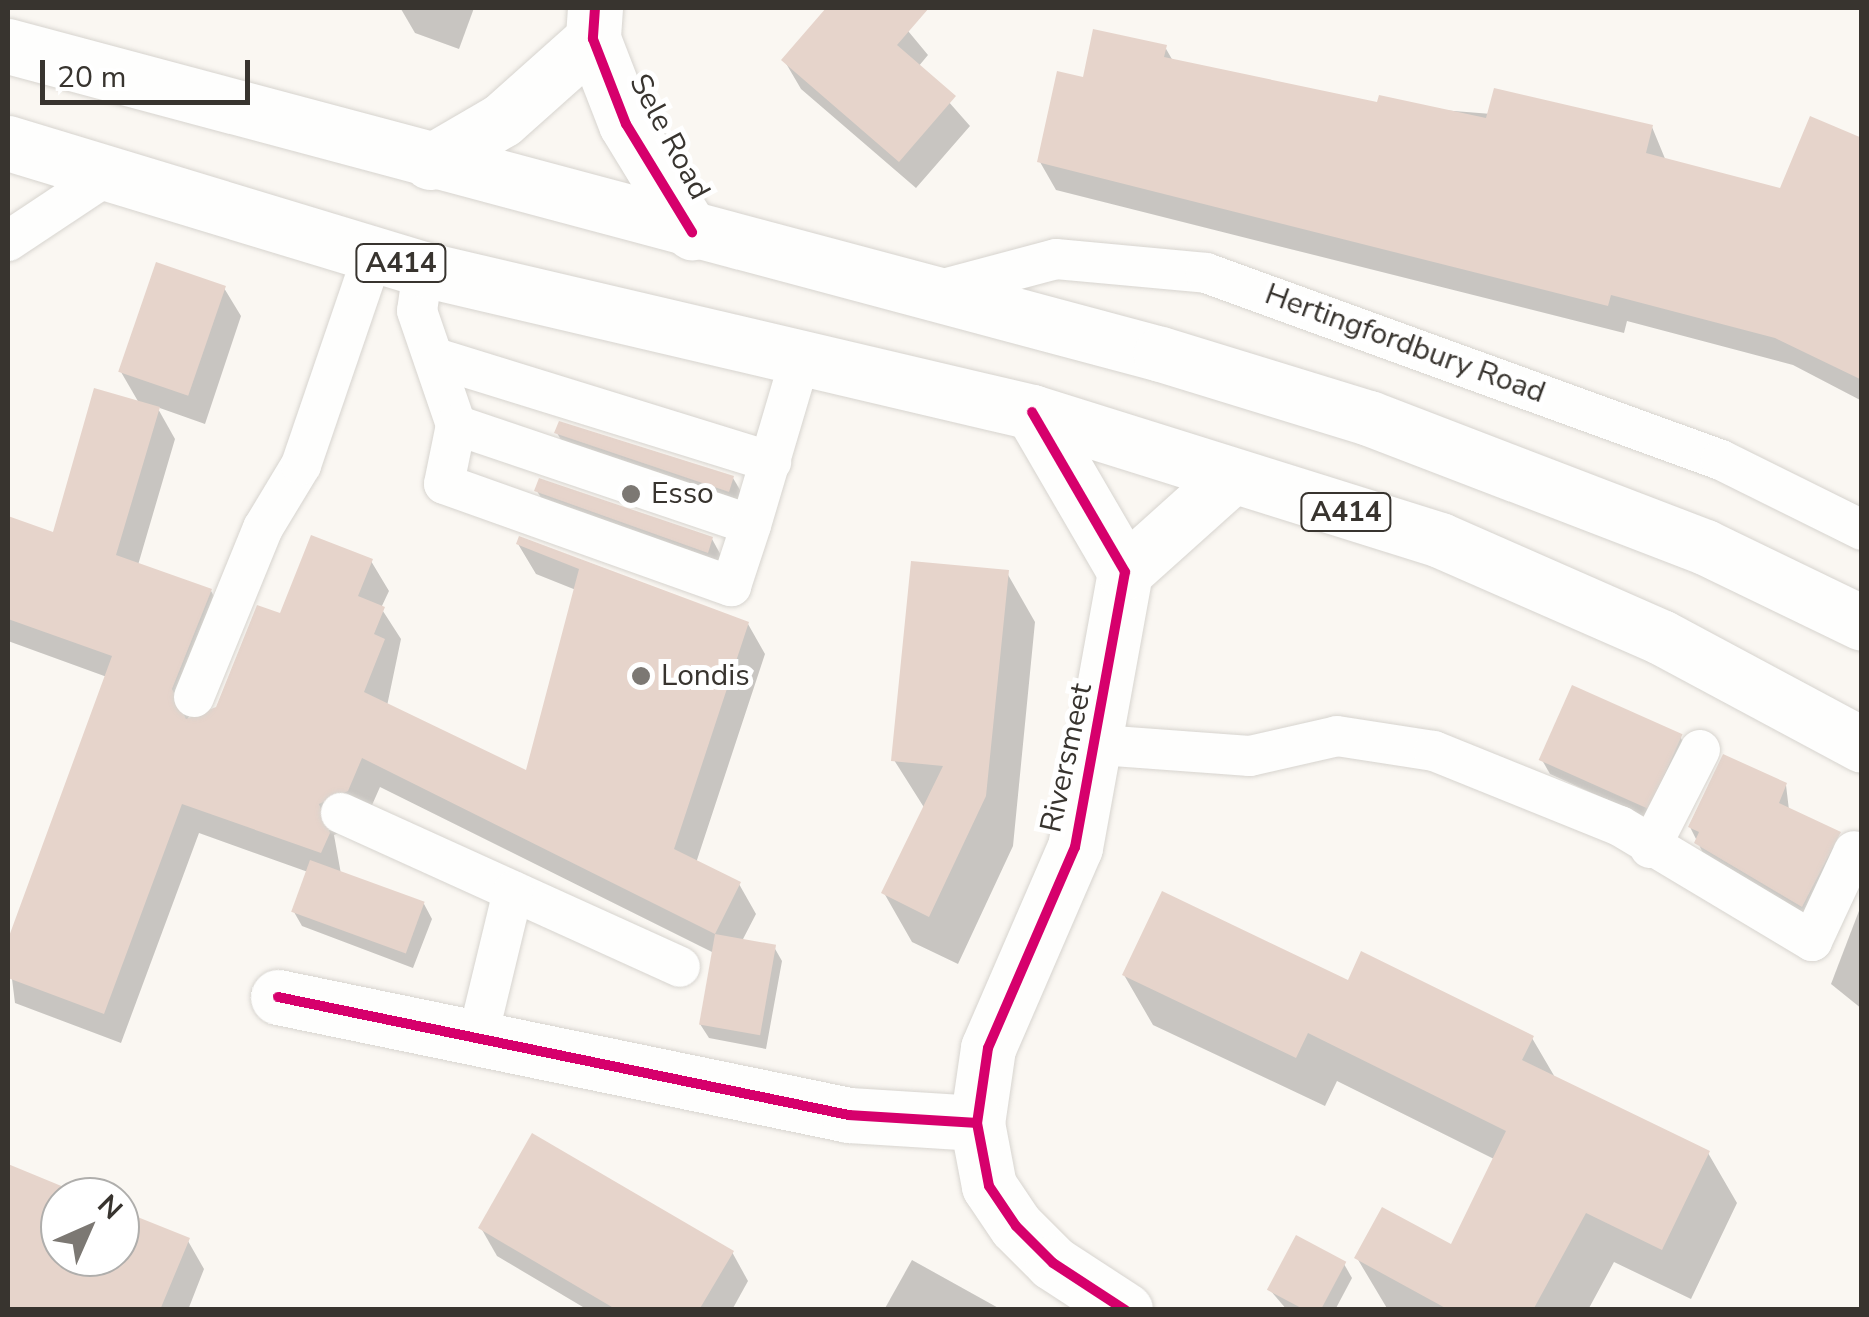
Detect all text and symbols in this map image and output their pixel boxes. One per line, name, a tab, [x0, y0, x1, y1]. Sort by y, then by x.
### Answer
scale bar	[45, 40, 255, 102]
text: 20 m	[57, 57, 126, 98]
street label: Sele Road	[621, 68, 717, 206]
road number: A414	[354, 240, 448, 286]
street label: Hertingfordbury Road	[1260, 277, 1550, 411]
place label: Esso	[651, 476, 714, 512]
marker: Esso	[620, 483, 642, 505]
road number: A414	[1298, 489, 1394, 535]
place label: Londis	[661, 658, 750, 694]
marker: Londis	[630, 665, 652, 687]
street label: Riversmeet	[1034, 680, 1100, 836]
north arrow	[40, 1177, 140, 1277]
text: N	[89, 1186, 131, 1228]

